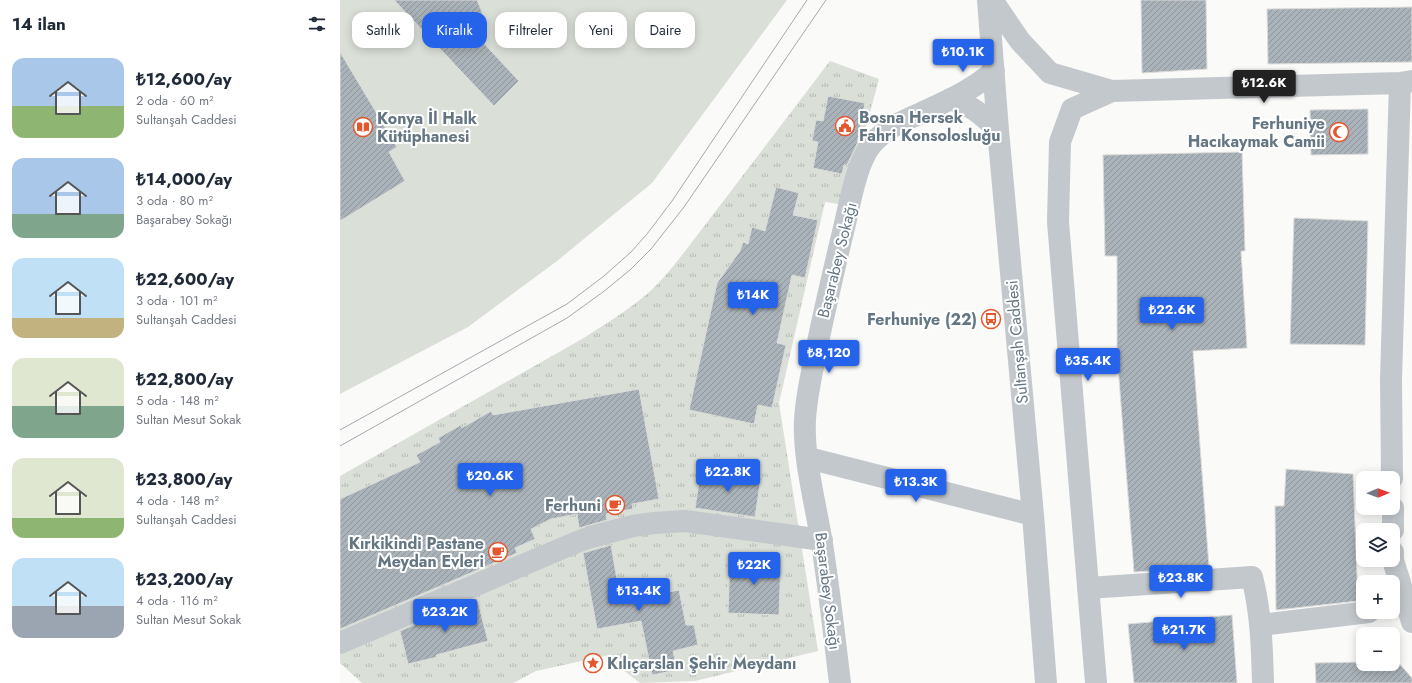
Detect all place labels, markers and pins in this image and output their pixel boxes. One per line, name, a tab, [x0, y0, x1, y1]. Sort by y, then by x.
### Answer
pin: ₺10.1K	[930, 39, 996, 73]
pin: ₺12.6K	[1231, 70, 1297, 104]
place label: Bosna Hersek Fahri Konsolosluğu	[859, 106, 1001, 147]
place label: Konya İl Halk Kütüphanesi	[377, 107, 478, 148]
place label: Ferhuniye Hacıkaymak Camii	[1188, 112, 1325, 153]
public building icon: Bosna Hersek Fahri Konsolosluğu	[834, 115, 856, 137]
library icon: Konya İl Halk Kütüphanesi	[352, 116, 374, 138]
mosque icon: Ferhuniye Hacıkaymak Camii	[1328, 121, 1350, 143]
pin: ₺14K	[729, 282, 777, 316]
pin: ₺22.6K	[1139, 297, 1205, 331]
place label: Ferhuniye (22)	[867, 308, 977, 331]
bus stop icon: Ferhuniye (22)	[980, 308, 1002, 330]
pin: ₺8,120	[796, 340, 862, 374]
pin: ₺35.4K	[1055, 348, 1121, 382]
pin: ₺22.8K	[695, 459, 761, 493]
pin: ₺20.6K	[457, 463, 523, 497]
pin: ₺13.3K	[883, 469, 949, 503]
place label: Ferhuni	[545, 494, 601, 517]
cafe icon: Ferhuni	[604, 494, 626, 516]
place label: Kırkikindi Pastane Meydan Evleri	[349, 532, 484, 573]
cafe icon: Kırkikindi Pastane Meydan Evleri	[487, 541, 509, 563]
pin: ₺22K	[730, 552, 778, 586]
pin: ₺23.8K	[1148, 565, 1214, 599]
pin: ₺13.4K	[606, 578, 672, 612]
pin: ₺23.2K	[412, 599, 478, 633]
pin: ₺21.7K	[1151, 617, 1217, 651]
place icon: Kılıçarslan Şehir Meydanı	[582, 652, 604, 674]
place label: Kılıçarslan Şehir Meydanı	[607, 652, 796, 675]

